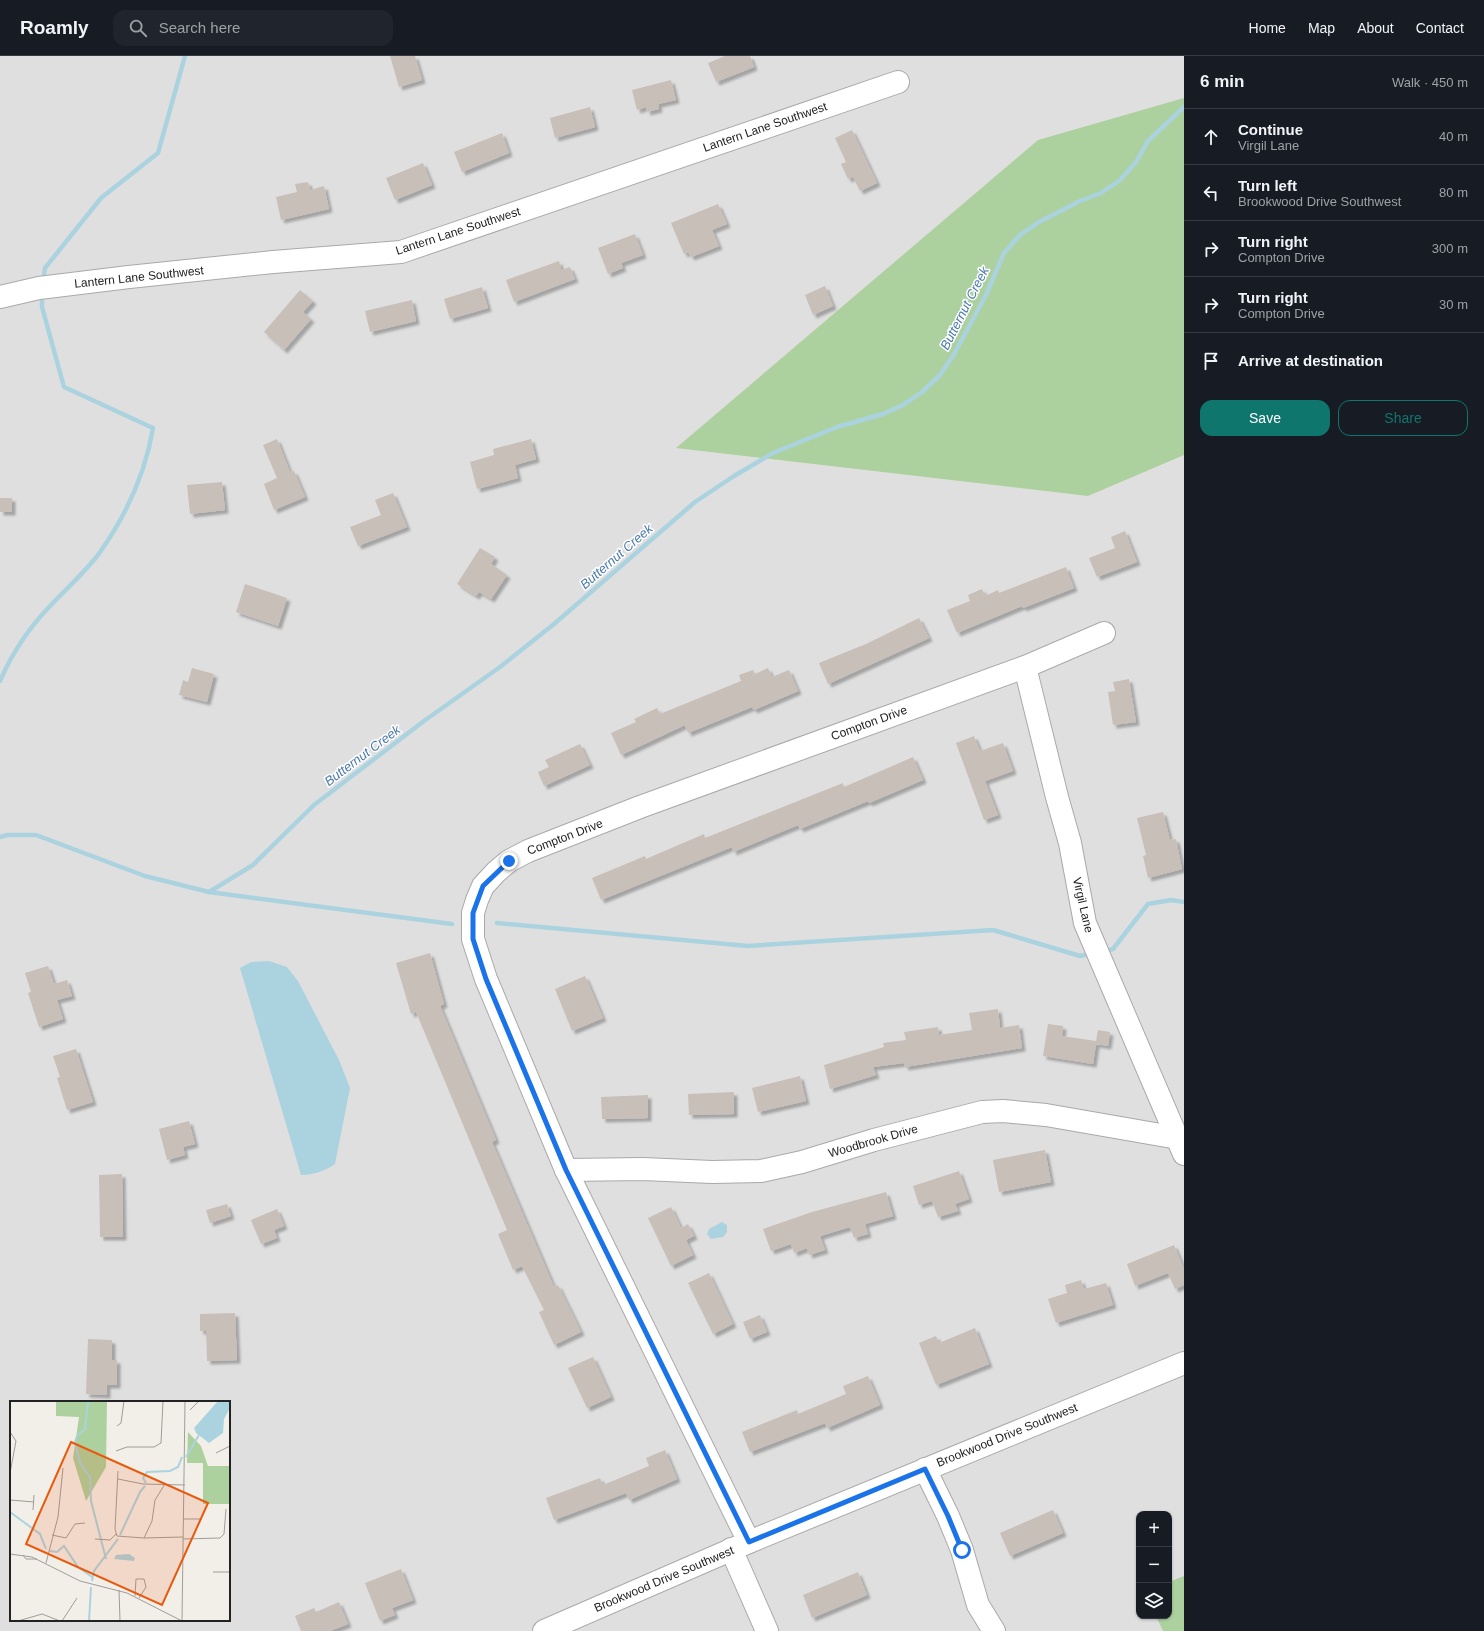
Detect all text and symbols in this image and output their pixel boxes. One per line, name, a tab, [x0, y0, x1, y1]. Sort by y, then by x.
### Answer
search box	[113, 10, 393, 46]
text: Roamly	[20, 17, 89, 38]
icon: search	[127, 17, 149, 39]
text: Search here	[159, 19, 240, 36]
text: Home	[1249, 20, 1286, 36]
text: Map	[1308, 20, 1335, 36]
text: About	[1357, 20, 1394, 36]
text: Contact	[1416, 20, 1464, 36]
text: 6 min	[1200, 72, 1244, 91]
text: Walk · 450 m	[1392, 75, 1468, 90]
street label: Lantern Lane Southwest	[701, 99, 829, 155]
text: Continue	[1238, 121, 1303, 138]
icon: ahead	[1200, 126, 1222, 148]
text: 40 m	[1439, 129, 1468, 144]
text: Virgil Lane	[1238, 138, 1299, 153]
text: Turn left	[1238, 177, 1297, 194]
icon: left	[1200, 182, 1222, 204]
text: 80 m	[1439, 185, 1468, 200]
text: Brookwood Drive Southwest	[1238, 194, 1401, 209]
street label: Lantern Lane Southwest	[394, 204, 523, 258]
text: Turn right	[1238, 233, 1308, 250]
icon: right	[1200, 238, 1222, 260]
text: 300 m	[1432, 241, 1468, 256]
text: Compton Drive	[1238, 250, 1325, 265]
street label: Lantern Lane Southwest	[74, 263, 205, 291]
water label: Butternut Creek	[937, 263, 992, 352]
text: Turn right	[1238, 289, 1308, 306]
icon: right	[1200, 294, 1222, 316]
text: 30 m	[1439, 297, 1468, 312]
text: Compton Drive	[1238, 306, 1325, 321]
icon: arrive	[1200, 350, 1222, 372]
text: Arrive at destination	[1238, 352, 1383, 369]
button: Save	[1200, 400, 1330, 436]
button: Share	[1338, 400, 1468, 436]
water label: Butternut Creek	[577, 520, 657, 592]
street label: Compton Drive	[829, 703, 909, 743]
water label: Butternut Creek	[321, 721, 404, 789]
street label: Compton Drive	[525, 816, 605, 858]
route end	[500, 852, 518, 870]
street label: Virgil Lane	[1070, 876, 1096, 934]
street label: Woodbrook Drive	[827, 1121, 920, 1160]
street label: Brookwood Drive Southwest	[934, 1400, 1080, 1470]
inset map	[10, 1401, 230, 1621]
map controls	[1136, 1511, 1172, 1619]
button: +	[1136, 1511, 1172, 1547]
route start	[953, 1541, 971, 1559]
street label: Brookwood Drive Southwest	[592, 1543, 737, 1615]
button: −	[1136, 1547, 1172, 1583]
button: layers	[1136, 1583, 1172, 1619]

